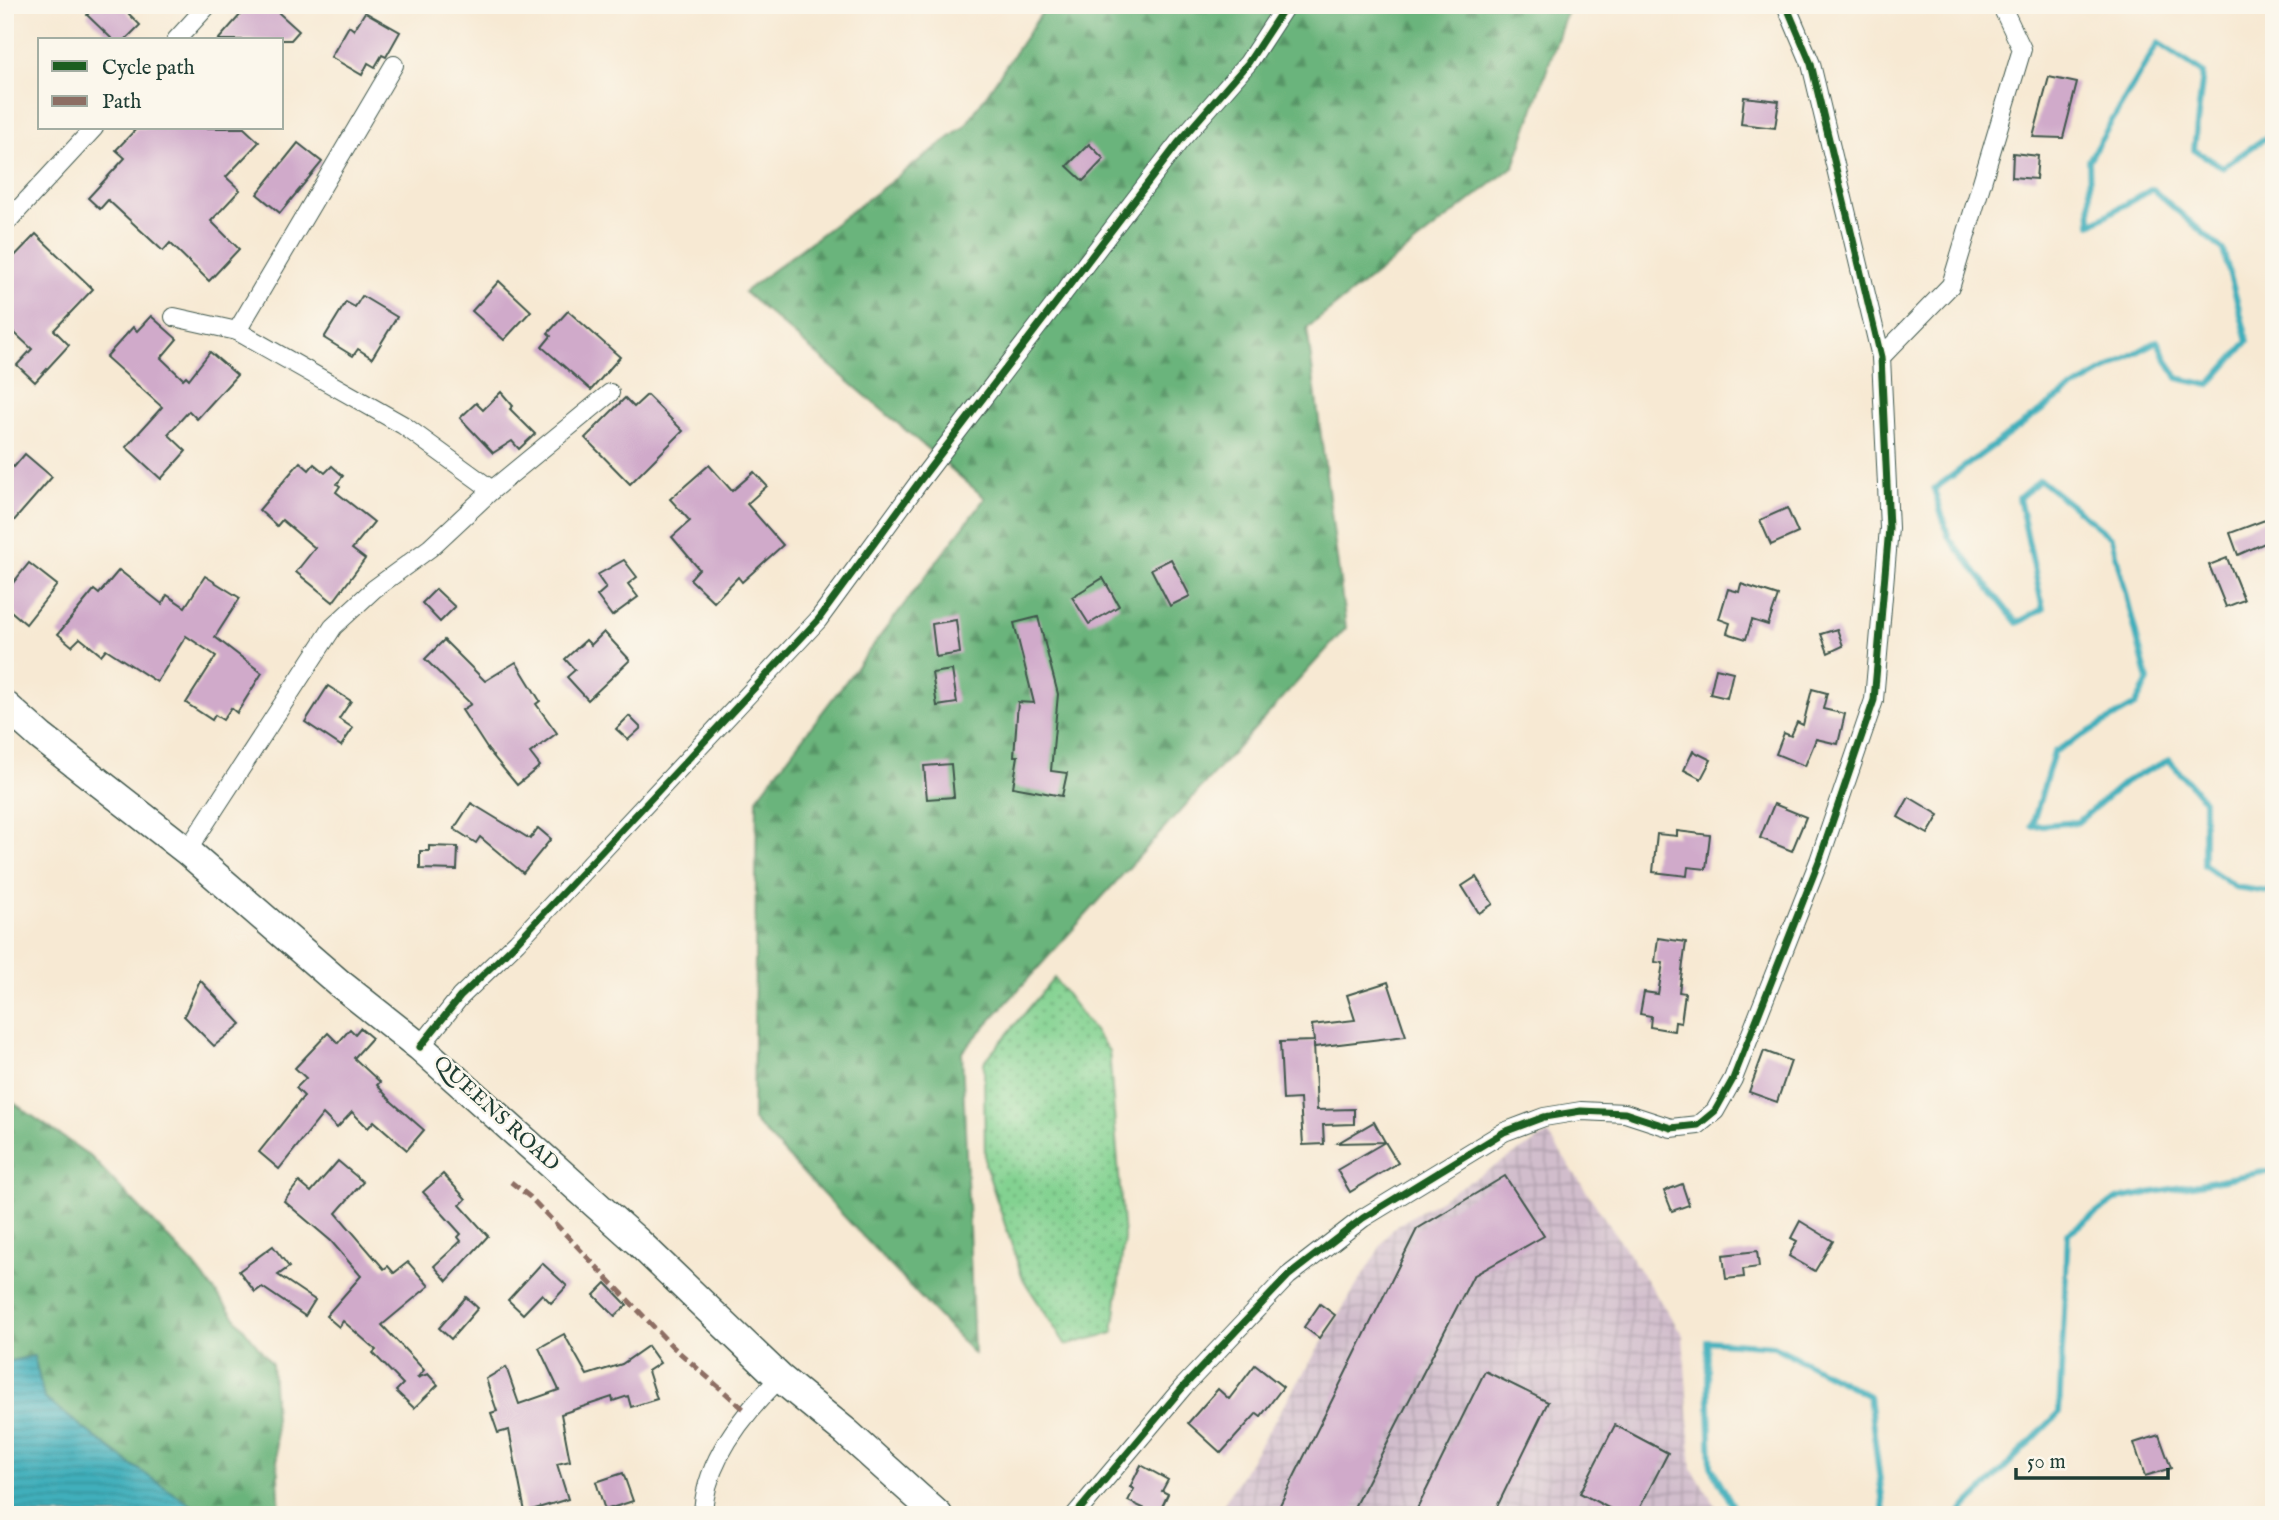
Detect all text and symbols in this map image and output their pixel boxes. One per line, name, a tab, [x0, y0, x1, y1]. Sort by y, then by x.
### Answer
legend	[38, 38, 284, 130]
text: Cycle path	[102, 55, 195, 82]
text: Path	[102, 89, 141, 116]
street label: QUEENS ROAD	[427, 1050, 565, 1178]
scale bar	[2016, 1436, 2169, 1480]
text: 50 m	[2027, 1449, 2066, 1476]

